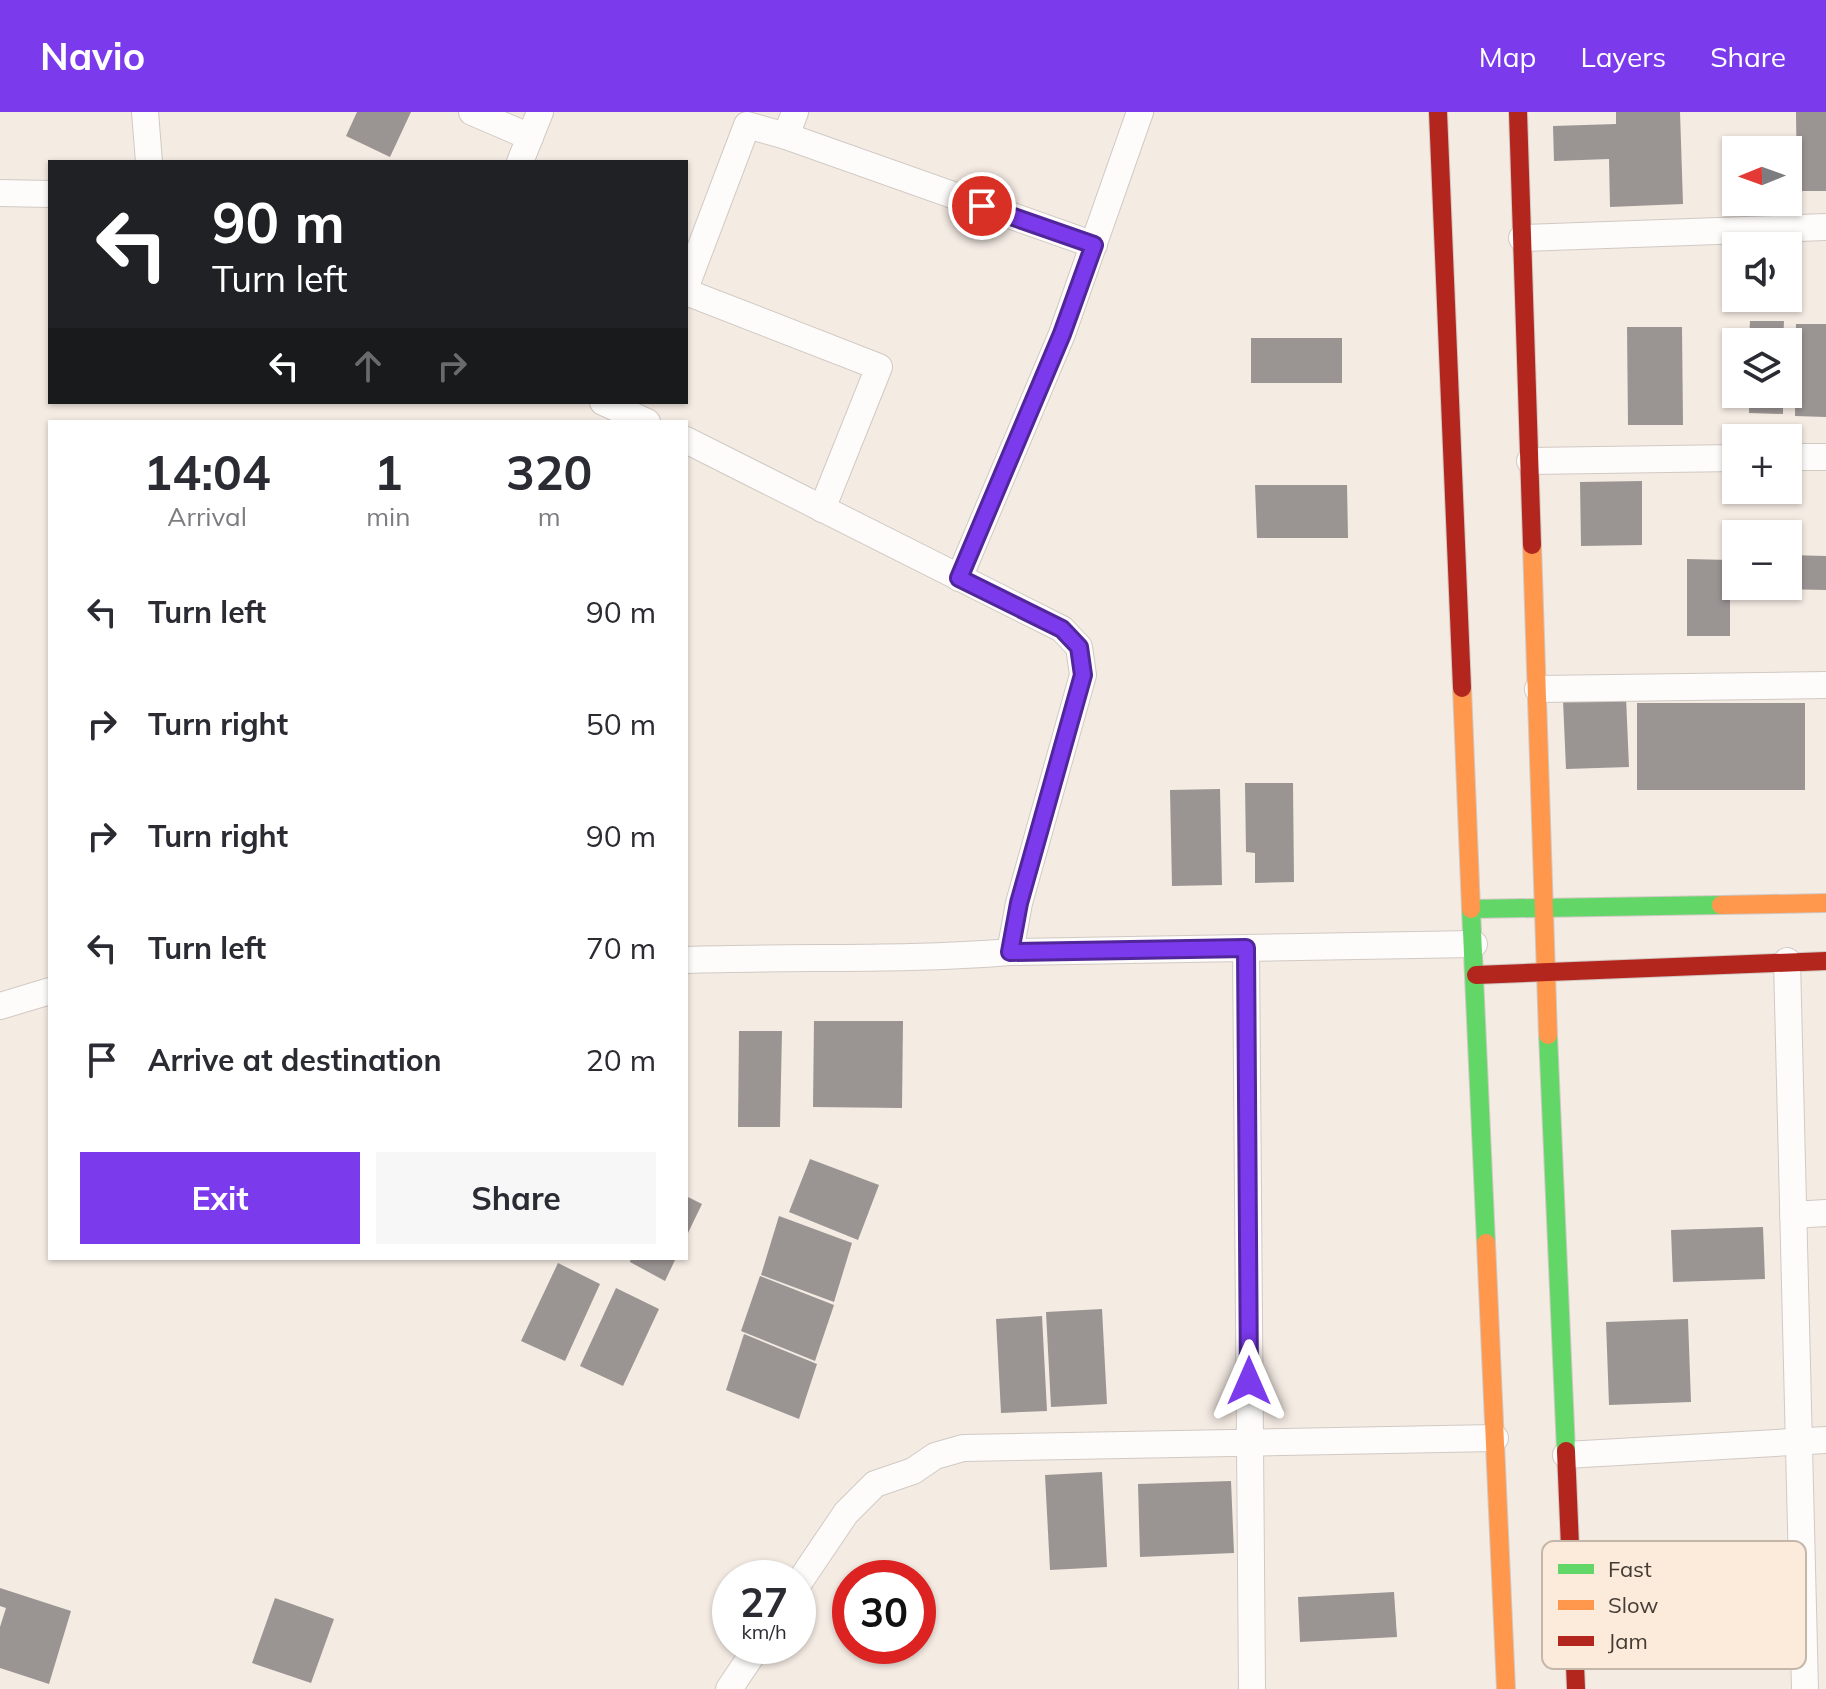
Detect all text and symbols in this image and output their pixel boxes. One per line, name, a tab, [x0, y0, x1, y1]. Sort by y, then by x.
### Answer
text: Navio	[40, 32, 145, 80]
text: Map	[1479, 39, 1536, 74]
text: Layers	[1580, 39, 1666, 74]
text: Share	[1710, 39, 1786, 74]
north arrow	[1722, 136, 1802, 216]
map controls	[1722, 136, 1802, 600]
pin	[948, 172, 1016, 240]
icon: arrive	[960, 184, 1004, 228]
text: 90 m	[212, 187, 345, 257]
icon: left	[80, 192, 184, 296]
button: sound	[1722, 232, 1802, 312]
text: Turn left	[212, 256, 348, 301]
button: layers	[1722, 328, 1802, 408]
icon: left	[262, 344, 306, 388]
icon: ahead	[346, 344, 390, 388]
icon: right	[430, 344, 474, 388]
button: +	[1722, 424, 1802, 504]
text: 14:04	[144, 442, 271, 502]
text: 1	[374, 442, 403, 502]
text: 320	[506, 442, 592, 502]
text: Arrival	[167, 500, 247, 533]
text: min	[366, 500, 410, 533]
text: m	[538, 500, 561, 533]
button: −	[1722, 520, 1802, 600]
icon: left	[80, 590, 124, 634]
text: Turn left	[148, 593, 266, 631]
text: 90 m	[586, 593, 656, 631]
icon: right	[80, 702, 124, 746]
text: Turn right	[148, 705, 288, 743]
text: 50 m	[586, 705, 656, 743]
icon: right	[80, 814, 124, 858]
text: Turn right	[148, 817, 288, 855]
text: 90 m	[586, 817, 656, 855]
icon: left	[80, 926, 124, 970]
text: Turn left	[148, 929, 266, 967]
text: 70 m	[586, 929, 656, 967]
icon: arrive	[80, 1038, 124, 1082]
text: Arrive at destination	[148, 1041, 442, 1079]
text: 20 m	[586, 1041, 656, 1079]
button: Exit	[80, 1152, 360, 1244]
button: Share	[376, 1152, 656, 1244]
position arrow	[1207, 1339, 1291, 1423]
legend	[1542, 1541, 1806, 1669]
text: Fast	[1608, 1555, 1652, 1583]
speed limit sign: 30	[832, 1560, 936, 1664]
text: 27	[740, 1577, 788, 1627]
text: Slow	[1608, 1591, 1658, 1619]
text: km/h	[741, 1619, 787, 1644]
text: Jam	[1608, 1627, 1648, 1655]

